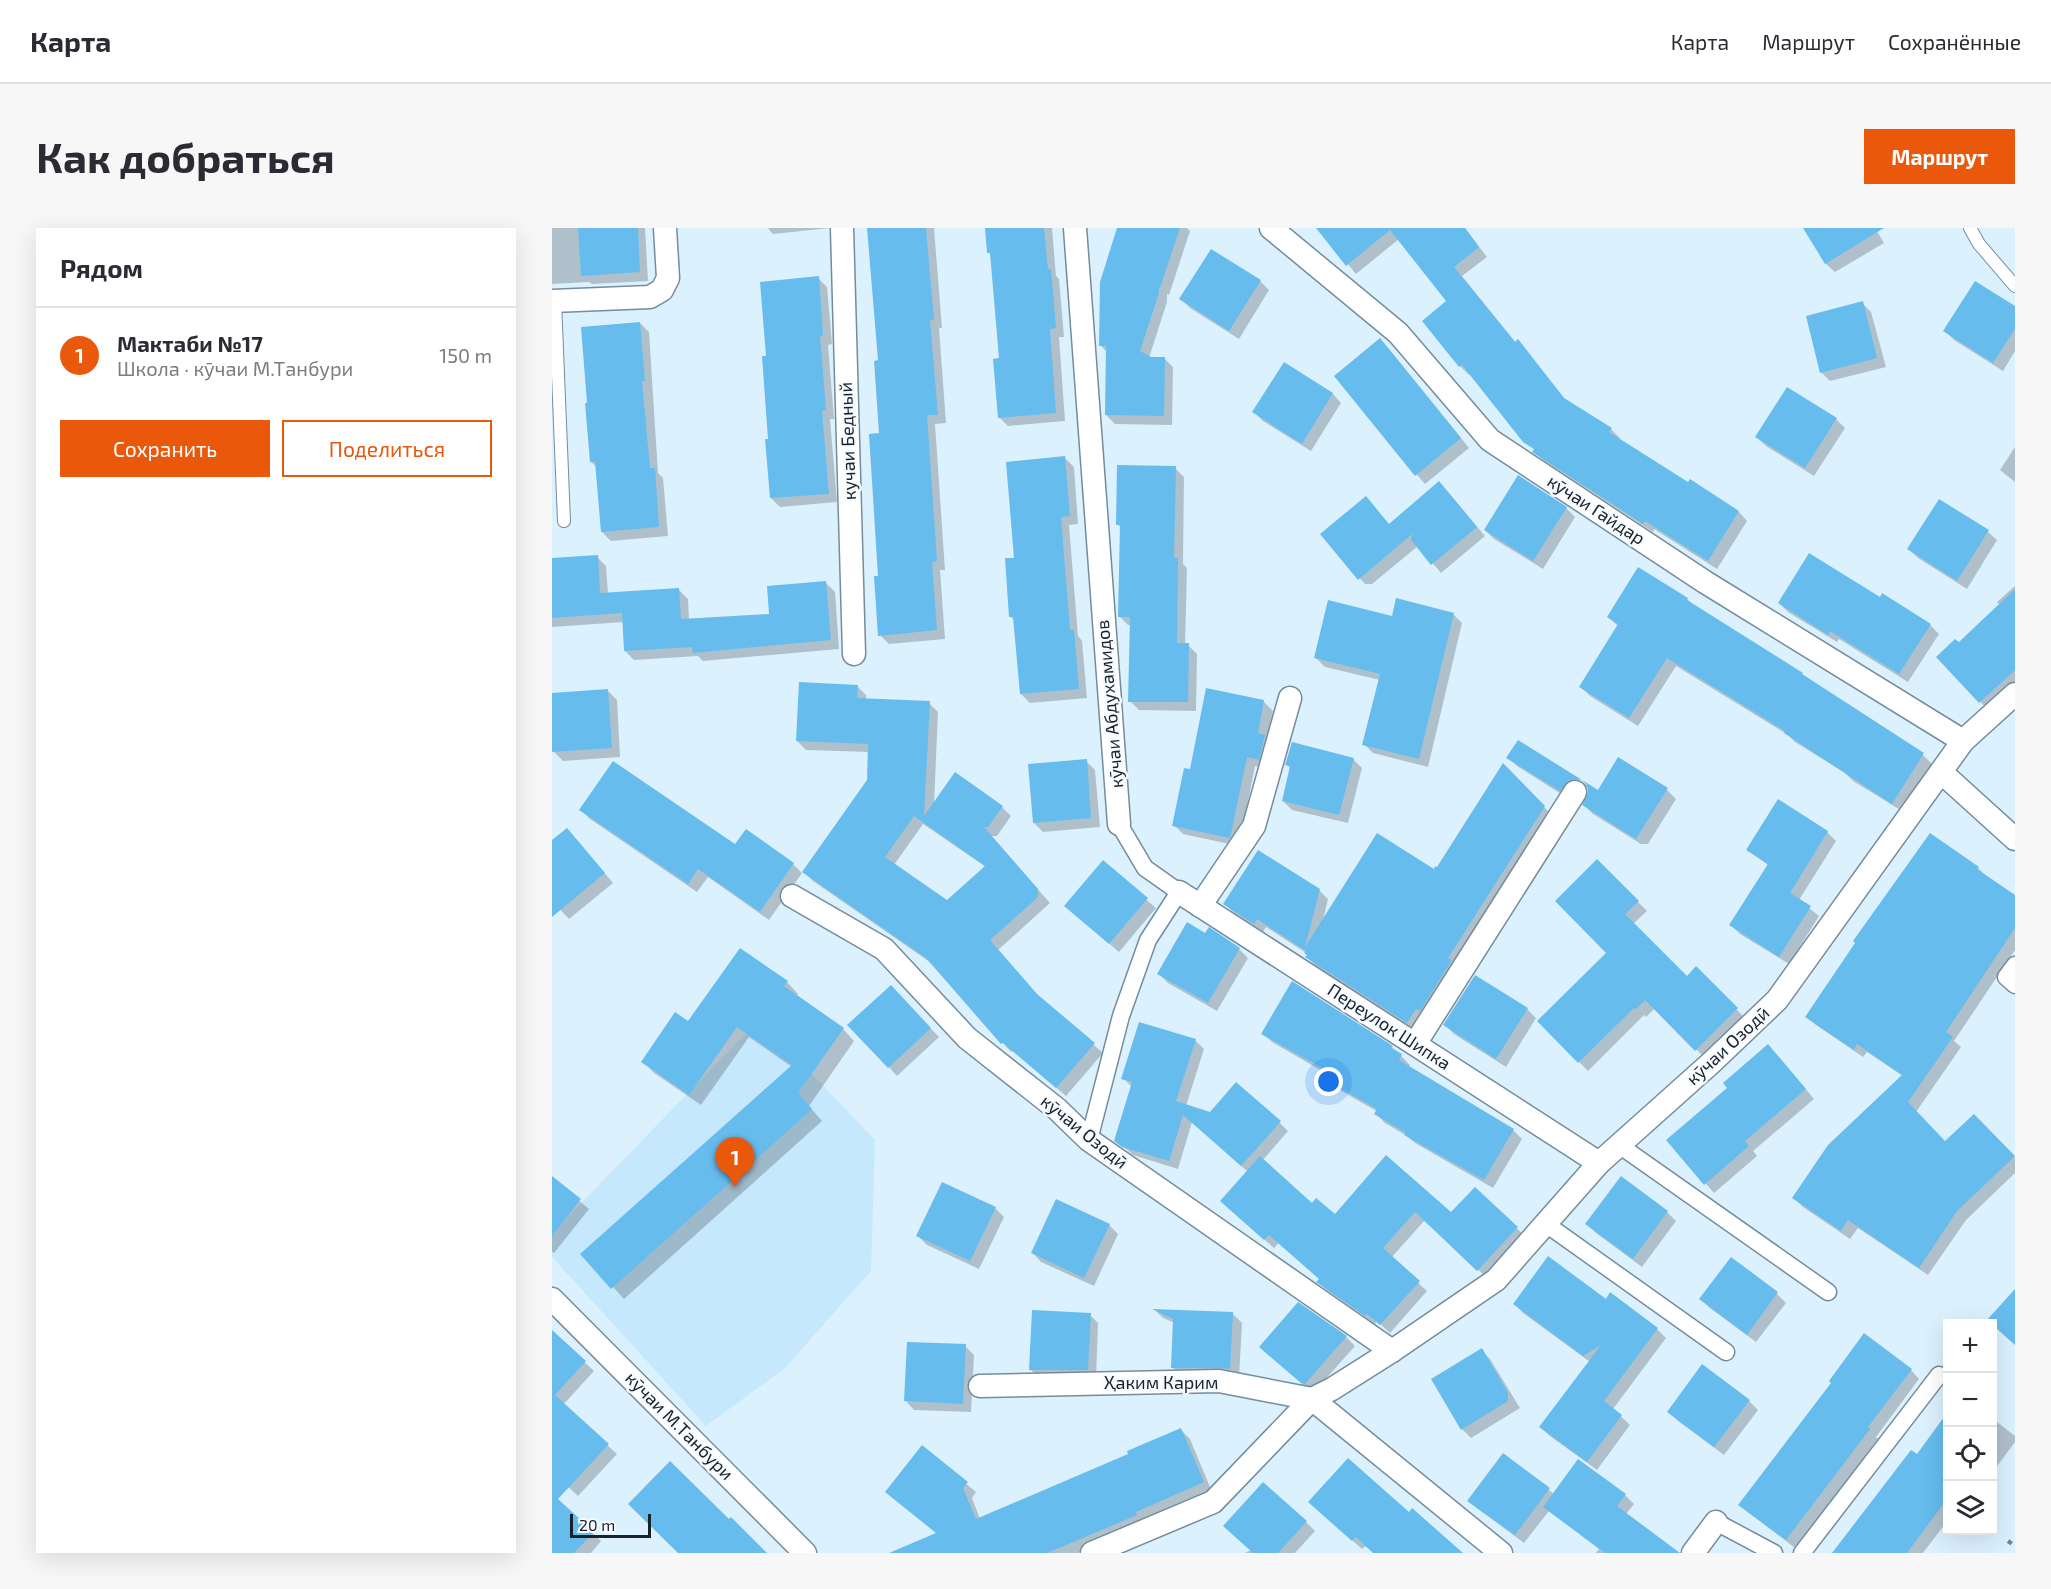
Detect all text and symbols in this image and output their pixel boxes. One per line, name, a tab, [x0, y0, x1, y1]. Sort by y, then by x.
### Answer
text: Карта	[30, 24, 111, 58]
text: Карта	[1671, 29, 1729, 54]
text: Маршрут	[1762, 29, 1855, 54]
text: Сохранённые	[1888, 29, 2021, 54]
button: Маршрут	[1864, 129, 2015, 184]
text: Как добраться	[36, 131, 335, 181]
text: Рядом	[60, 252, 143, 283]
text: Мактаби №17	[117, 330, 263, 356]
text: 1	[75, 343, 84, 367]
text: 150 m	[439, 343, 492, 367]
text: Школа · кӯчаи М.Танбури	[117, 356, 353, 380]
street label: кучаи Бедный	[834, 382, 860, 501]
button: Сохранить	[60, 420, 270, 477]
button: Поделиться	[282, 420, 492, 477]
street label: кӯчаи Гайдар	[1544, 469, 1650, 549]
street label: кӯчаи Абдухамидов	[1091, 619, 1127, 789]
street label: Переулок Шипка	[1324, 978, 1455, 1074]
street label: кӯчаи Озодӣ	[1681, 1001, 1773, 1089]
your location	[1314, 1067, 1343, 1096]
street label: кӯчаи Озодӣ	[1037, 1089, 1133, 1173]
pin: 1	[716, 1138, 754, 1187]
map controls	[1943, 1319, 1997, 1535]
button: +	[1943, 1319, 1997, 1373]
street label: кӯчаи М.Танбури	[621, 1367, 738, 1484]
street label: Ҳаким Карим	[1104, 1371, 1218, 1393]
button: −	[1943, 1373, 1997, 1427]
button: locate	[1943, 1427, 1997, 1481]
button: layers	[1943, 1481, 1997, 1535]
scale bar	[570, 1511, 651, 1538]
text: 20 m	[579, 1515, 615, 1534]

